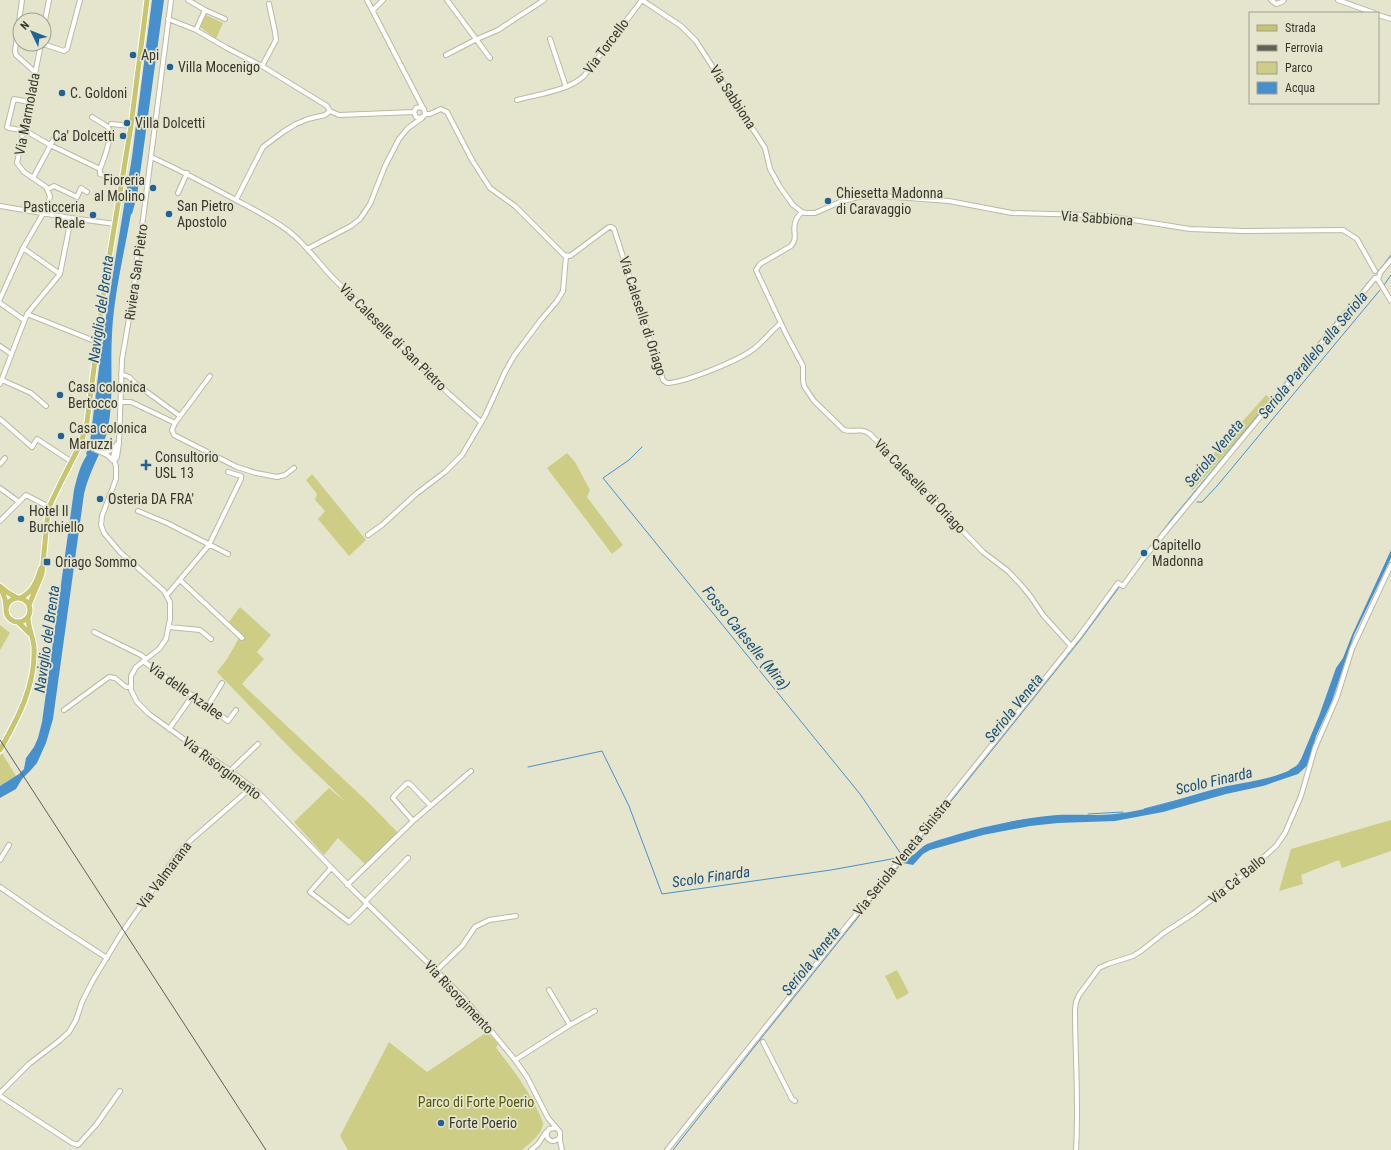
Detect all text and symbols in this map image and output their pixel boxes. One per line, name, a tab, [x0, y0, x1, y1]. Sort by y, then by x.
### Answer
north arrow	[12, 12, 52, 52]
legend	[1249, 12, 1379, 104]
street label: Via Torcello	[580, 15, 632, 77]
text: N	[18, 18, 32, 32]
text: Strada	[1285, 21, 1316, 35]
text: Ferrovia	[1285, 41, 1323, 55]
place label: Api	[141, 47, 159, 63]
marker: Api	[128, 50, 138, 60]
place label: Villa Mocenigo	[178, 59, 260, 75]
text: Parco	[1285, 61, 1312, 75]
marker: Villa Mocenigo	[165, 62, 175, 72]
street label: Via Sabbiona	[707, 62, 759, 132]
street label: Via Marmolada	[11, 71, 43, 157]
text: Acqua	[1285, 81, 1315, 95]
place label: C. Goldoni	[70, 85, 127, 101]
marker: C. Goldoni	[57, 88, 67, 98]
place label: Villa Dolcetti	[135, 115, 205, 131]
marker: Villa Dolcetti	[122, 118, 132, 128]
place label: Ca' Dolcetti	[52, 128, 115, 144]
marker: Ca' Dolcetti	[118, 131, 128, 141]
place label: Fioreria al Molino	[94, 172, 145, 204]
marker: Fioreria al Molino	[148, 183, 158, 193]
place label: Chiesetta Madonna di Caravaggio	[836, 185, 943, 217]
marker: Chiesetta Madonna di Caravaggio	[823, 196, 833, 206]
place label: San Pietro Apostolo	[177, 198, 234, 230]
place label: Pasticceria Reale	[23, 199, 85, 231]
street label: Via Sabbiona	[1060, 207, 1134, 229]
marker: San Pietro Apostolo	[164, 209, 174, 219]
marker: Pasticceria Reale	[88, 210, 98, 220]
street label: Riviera San Pietro	[121, 223, 151, 321]
water label: Naviglio del Brenta	[85, 254, 117, 364]
street label: Via Caleselle di Oriago	[616, 254, 670, 378]
street label: Via Caleselle di San Pietro	[336, 280, 450, 394]
water label: Seriola Parallelo alla Seriola	[1254, 288, 1372, 422]
place label: Casa colonica Bertocco	[68, 379, 146, 411]
marker: Casa colonica Bertocco	[55, 390, 65, 400]
water label: Seriola Veneta	[1180, 415, 1248, 491]
place label: Casa colonica Maruzzi	[69, 420, 147, 452]
marker: Casa colonica Maruzzi	[56, 431, 66, 441]
street label: Via Caleselle di Oriago	[871, 436, 969, 536]
place label: Consultorio USL 13	[155, 449, 219, 481]
marker: Consultorio USL 13	[140, 459, 152, 471]
place label: Osteria DA FRA'	[108, 491, 194, 507]
marker: Osteria DA FRA'	[95, 494, 105, 504]
place label: Hotel Il Burchiello	[29, 503, 84, 535]
marker: Hotel Il Burchiello	[16, 514, 26, 524]
place label: Capitello Madonna	[1152, 537, 1204, 569]
marker: Capitello Madonna	[1139, 548, 1149, 558]
place label: Oriago Sommo	[55, 554, 137, 570]
marker: Oriago Sommo	[42, 557, 52, 567]
water label: Fosso Caleselle (Mira)	[699, 582, 793, 694]
water label: Naviglio del Brenta	[31, 584, 63, 694]
street label: Via delle Azalee	[145, 659, 227, 723]
water label: Seriola Veneta	[981, 670, 1047, 746]
street label: Via Risorgimento	[180, 733, 264, 803]
water label: Scolo Finarda	[1174, 763, 1254, 799]
street label: Via Seriola Veneta Sinistra	[850, 795, 954, 919]
street label: Via Valmarana	[134, 838, 194, 912]
street label: Via Ca' Ballo	[1205, 851, 1269, 907]
water label: Scolo Finarda	[671, 863, 751, 891]
water label: Seriola Veneta	[778, 923, 844, 999]
street label: Via Risorgimento	[421, 957, 497, 1037]
park label: Parco di Forte Poerio	[418, 1094, 534, 1110]
place label: Forte Poerio	[449, 1115, 517, 1131]
marker: Forte Poerio	[436, 1118, 446, 1128]

